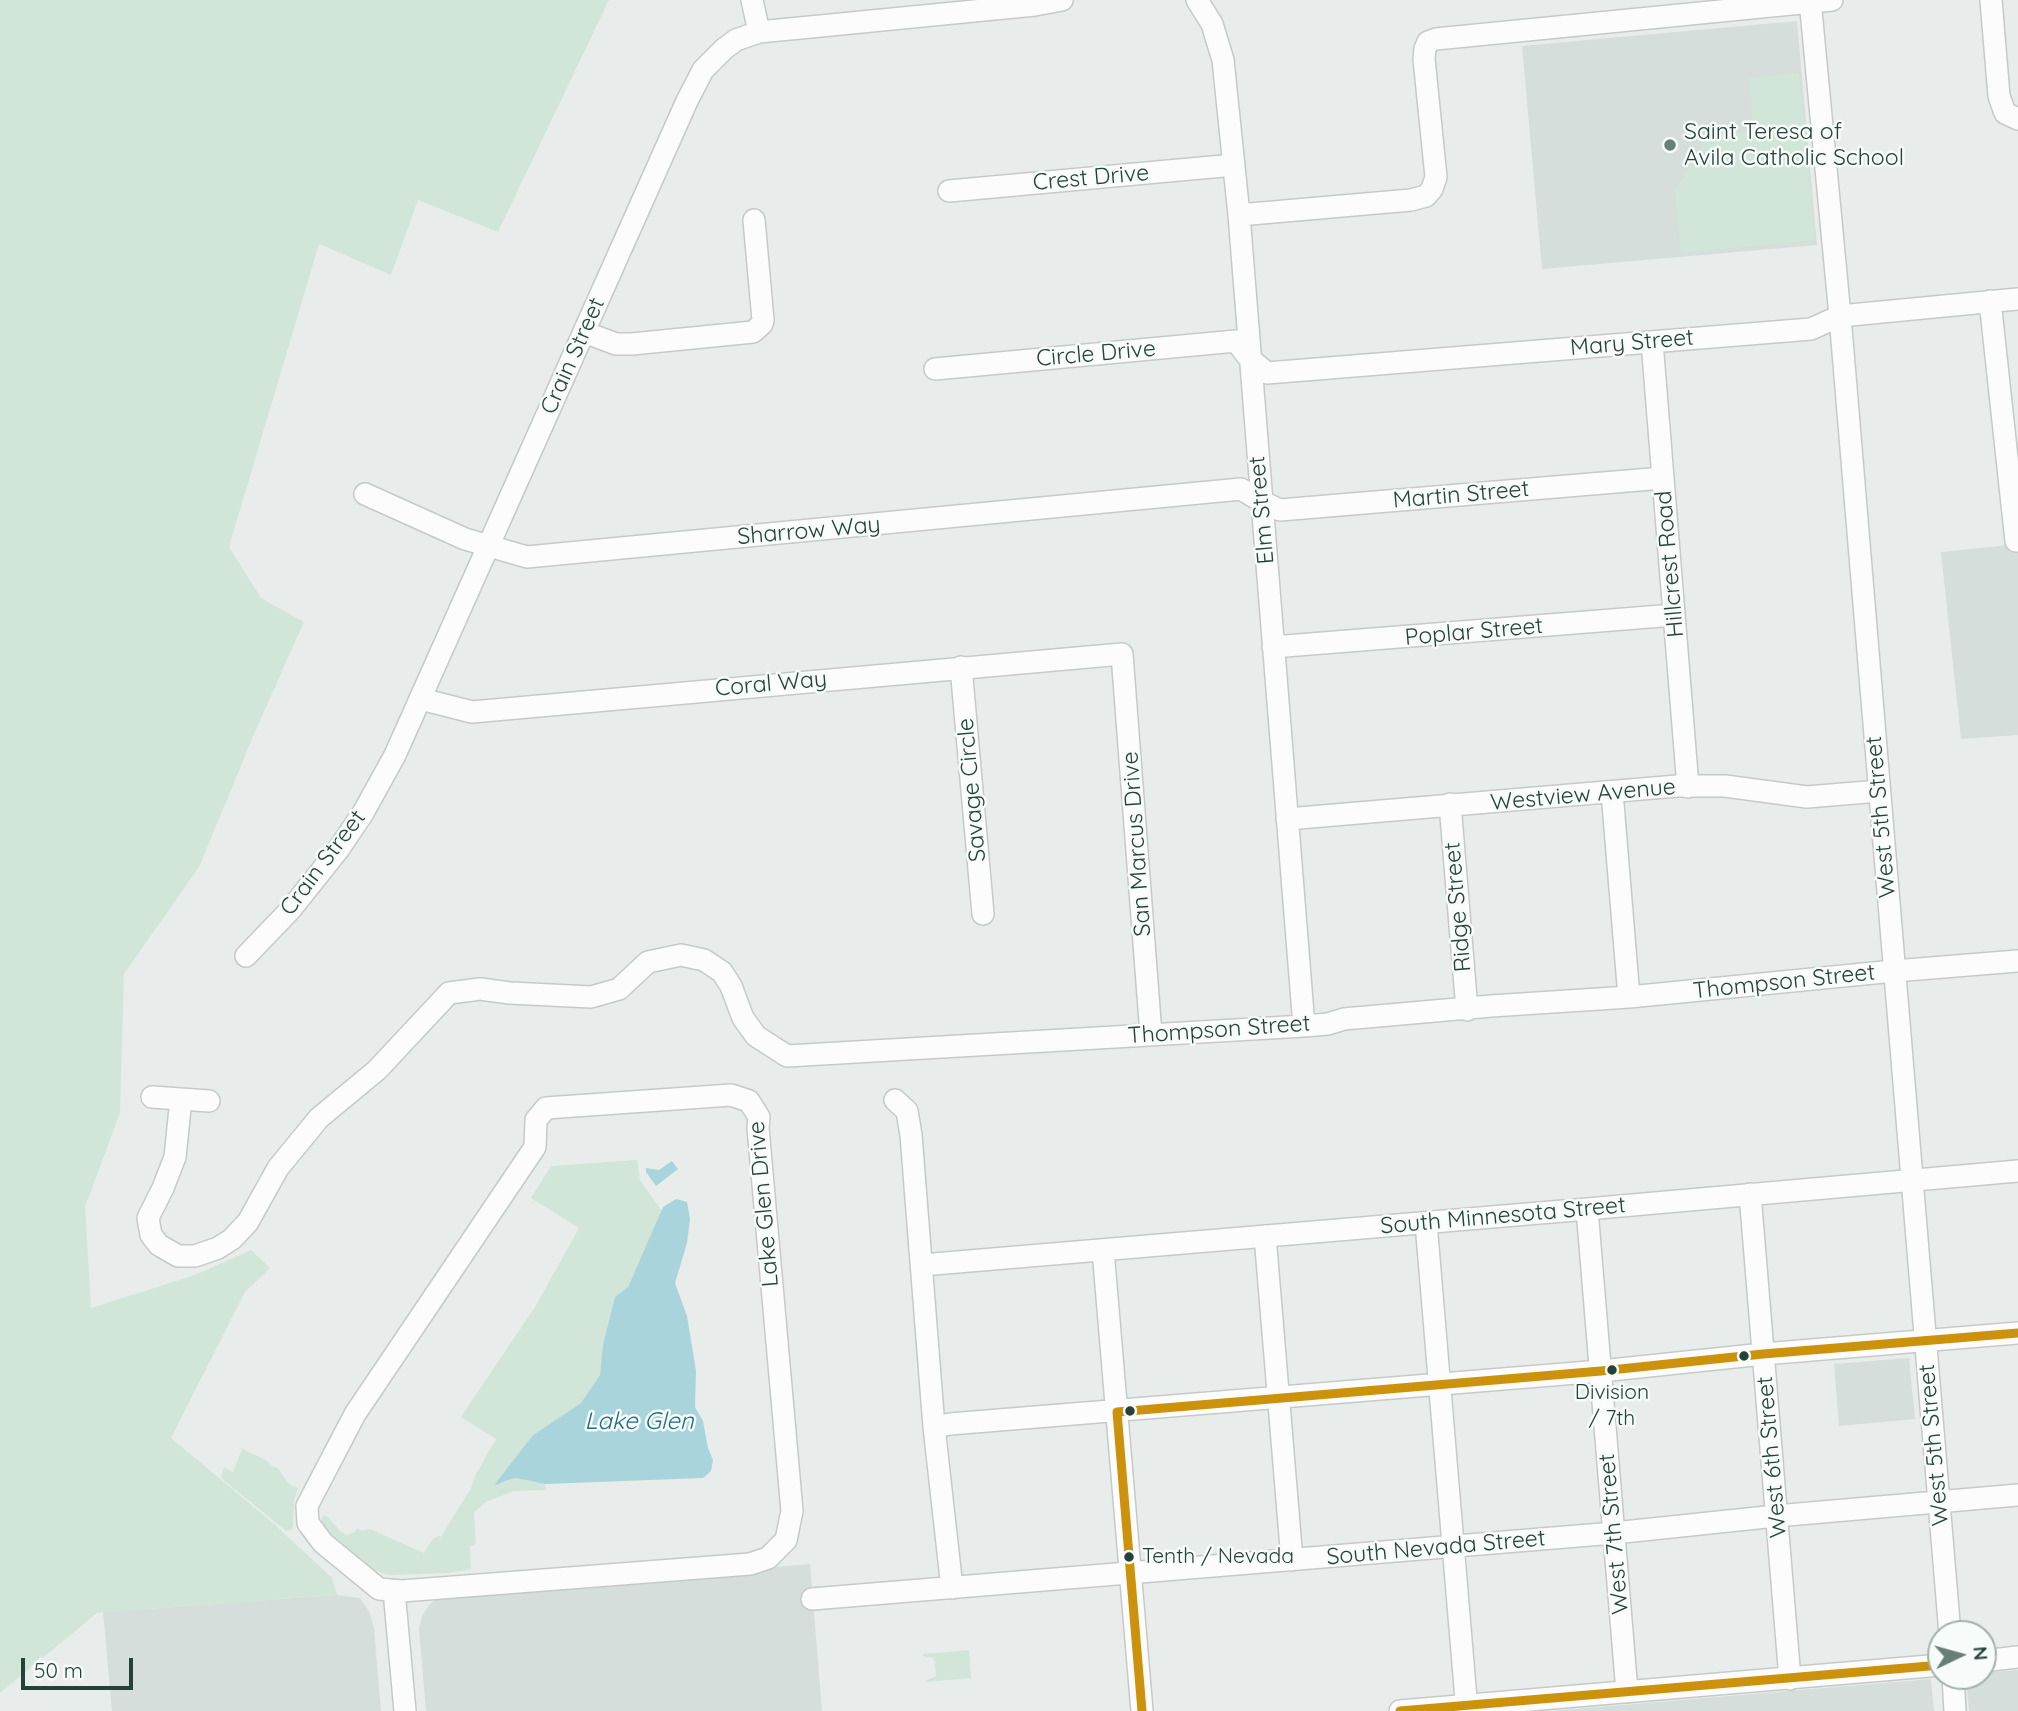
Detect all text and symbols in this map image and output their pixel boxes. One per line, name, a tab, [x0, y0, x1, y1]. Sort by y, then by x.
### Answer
place label: Saint Teresa of Avila Catholic School	[1684, 118, 1904, 172]
marker: Saint Teresa of Avila Catholic School	[1662, 137, 1678, 153]
street label: Crest Drive	[1032, 159, 1150, 197]
street label: Crain Street	[535, 293, 611, 419]
street label: Mary Street	[1569, 324, 1695, 362]
street label: Circle Drive	[1035, 335, 1157, 373]
street label: Elm Street	[1244, 455, 1280, 565]
street label: Martin Street	[1392, 475, 1530, 515]
street label: Hillcrest Road	[1650, 490, 1690, 638]
street label: Sharrow Way	[736, 511, 882, 551]
street label: Poplar Street	[1404, 612, 1544, 652]
street label: Coral Way	[714, 665, 828, 703]
street label: Savage Circle	[952, 717, 992, 863]
street label: West 5th Street	[1860, 735, 1902, 899]
street label: San Marcus Drive	[1117, 751, 1157, 937]
street label: Westview Avenue	[1489, 773, 1677, 817]
street label: Crain Street	[274, 805, 372, 921]
street label: Ridge Street	[1439, 841, 1477, 973]
street label: Thompson Street	[1692, 959, 1876, 1005]
street label: Thompson Street	[1127, 1010, 1311, 1050]
street label: Lake Glen Drive	[743, 1120, 785, 1288]
street label: South Minnesota Street	[1379, 1192, 1627, 1240]
unlabelled marker	[1737, 1349, 1751, 1363]
marker: Division / 7th	[1605, 1363, 1619, 1377]
street label: West 5th Street	[1913, 1363, 1955, 1527]
street label: West 6th Street	[1751, 1375, 1793, 1539]
place label: Division / 7th	[1575, 1380, 1649, 1430]
unlabelled marker	[1123, 1404, 1137, 1418]
water label: Lake Glen	[584, 1408, 694, 1436]
street label: West 7th Street	[1593, 1452, 1635, 1616]
street label: South Nevada Street	[1325, 1525, 1547, 1571]
place label: Tenth / Nevada	[1142, 1544, 1294, 1570]
marker: Tenth / Nevada	[1122, 1550, 1136, 1564]
north arrow	[1927, 1620, 1997, 1690]
scale bar	[24, 1644, 136, 1688]
text: N	[1968, 1645, 1993, 1661]
text: 50 m	[34, 1657, 83, 1683]

